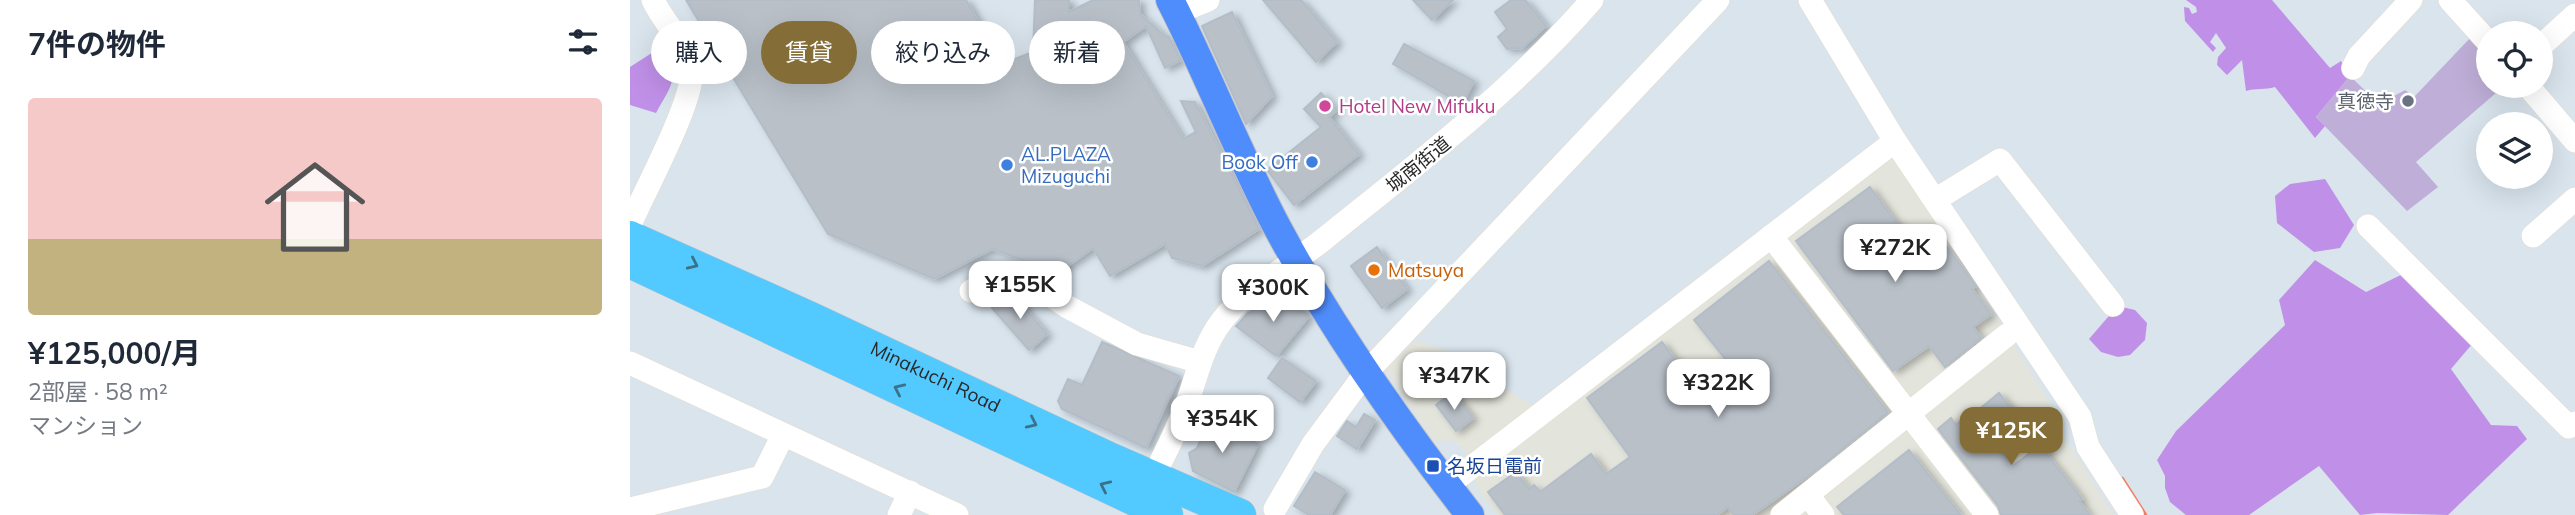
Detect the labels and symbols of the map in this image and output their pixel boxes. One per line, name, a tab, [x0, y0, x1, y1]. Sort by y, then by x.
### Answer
place label: 真徳寺	[2337, 89, 2394, 113]
marker: 真徳寺	[2400, 93, 2416, 109]
place label: Hotel New Mifuku	[1339, 94, 1496, 118]
marker: Hotel New Mifuku	[1317, 98, 1333, 114]
street label: 城南街道	[1381, 131, 1455, 197]
place label: AL.PLAZA Mizuguchi	[1021, 142, 1111, 188]
place label: Book Off	[1221, 150, 1299, 174]
marker: Book Off	[1304, 154, 1320, 170]
marker: AL.PLAZA Mizuguchi	[999, 157, 1015, 173]
pin: ¥272K	[1846, 224, 1944, 284]
one-way arrow	[686, 256, 698, 270]
place label: Matsuya	[1388, 258, 1464, 282]
pin: ¥155K	[971, 262, 1069, 321]
marker: Matsuya	[1366, 262, 1382, 278]
pin: ¥300K	[1224, 264, 1322, 324]
street label: Minakuchi Road	[867, 336, 1004, 417]
pin: ¥347K	[1405, 352, 1503, 412]
pin: ¥322K	[1669, 360, 1767, 419]
one-way arrow	[894, 383, 906, 397]
pin: ¥354K	[1173, 396, 1271, 455]
pin: ¥125K	[1962, 407, 2060, 467]
one-way arrow	[1025, 414, 1037, 428]
place label: 名坂日電前	[1447, 454, 1542, 478]
marker: 名坂日電前	[1425, 458, 1441, 474]
one-way arrow	[1100, 480, 1112, 494]

